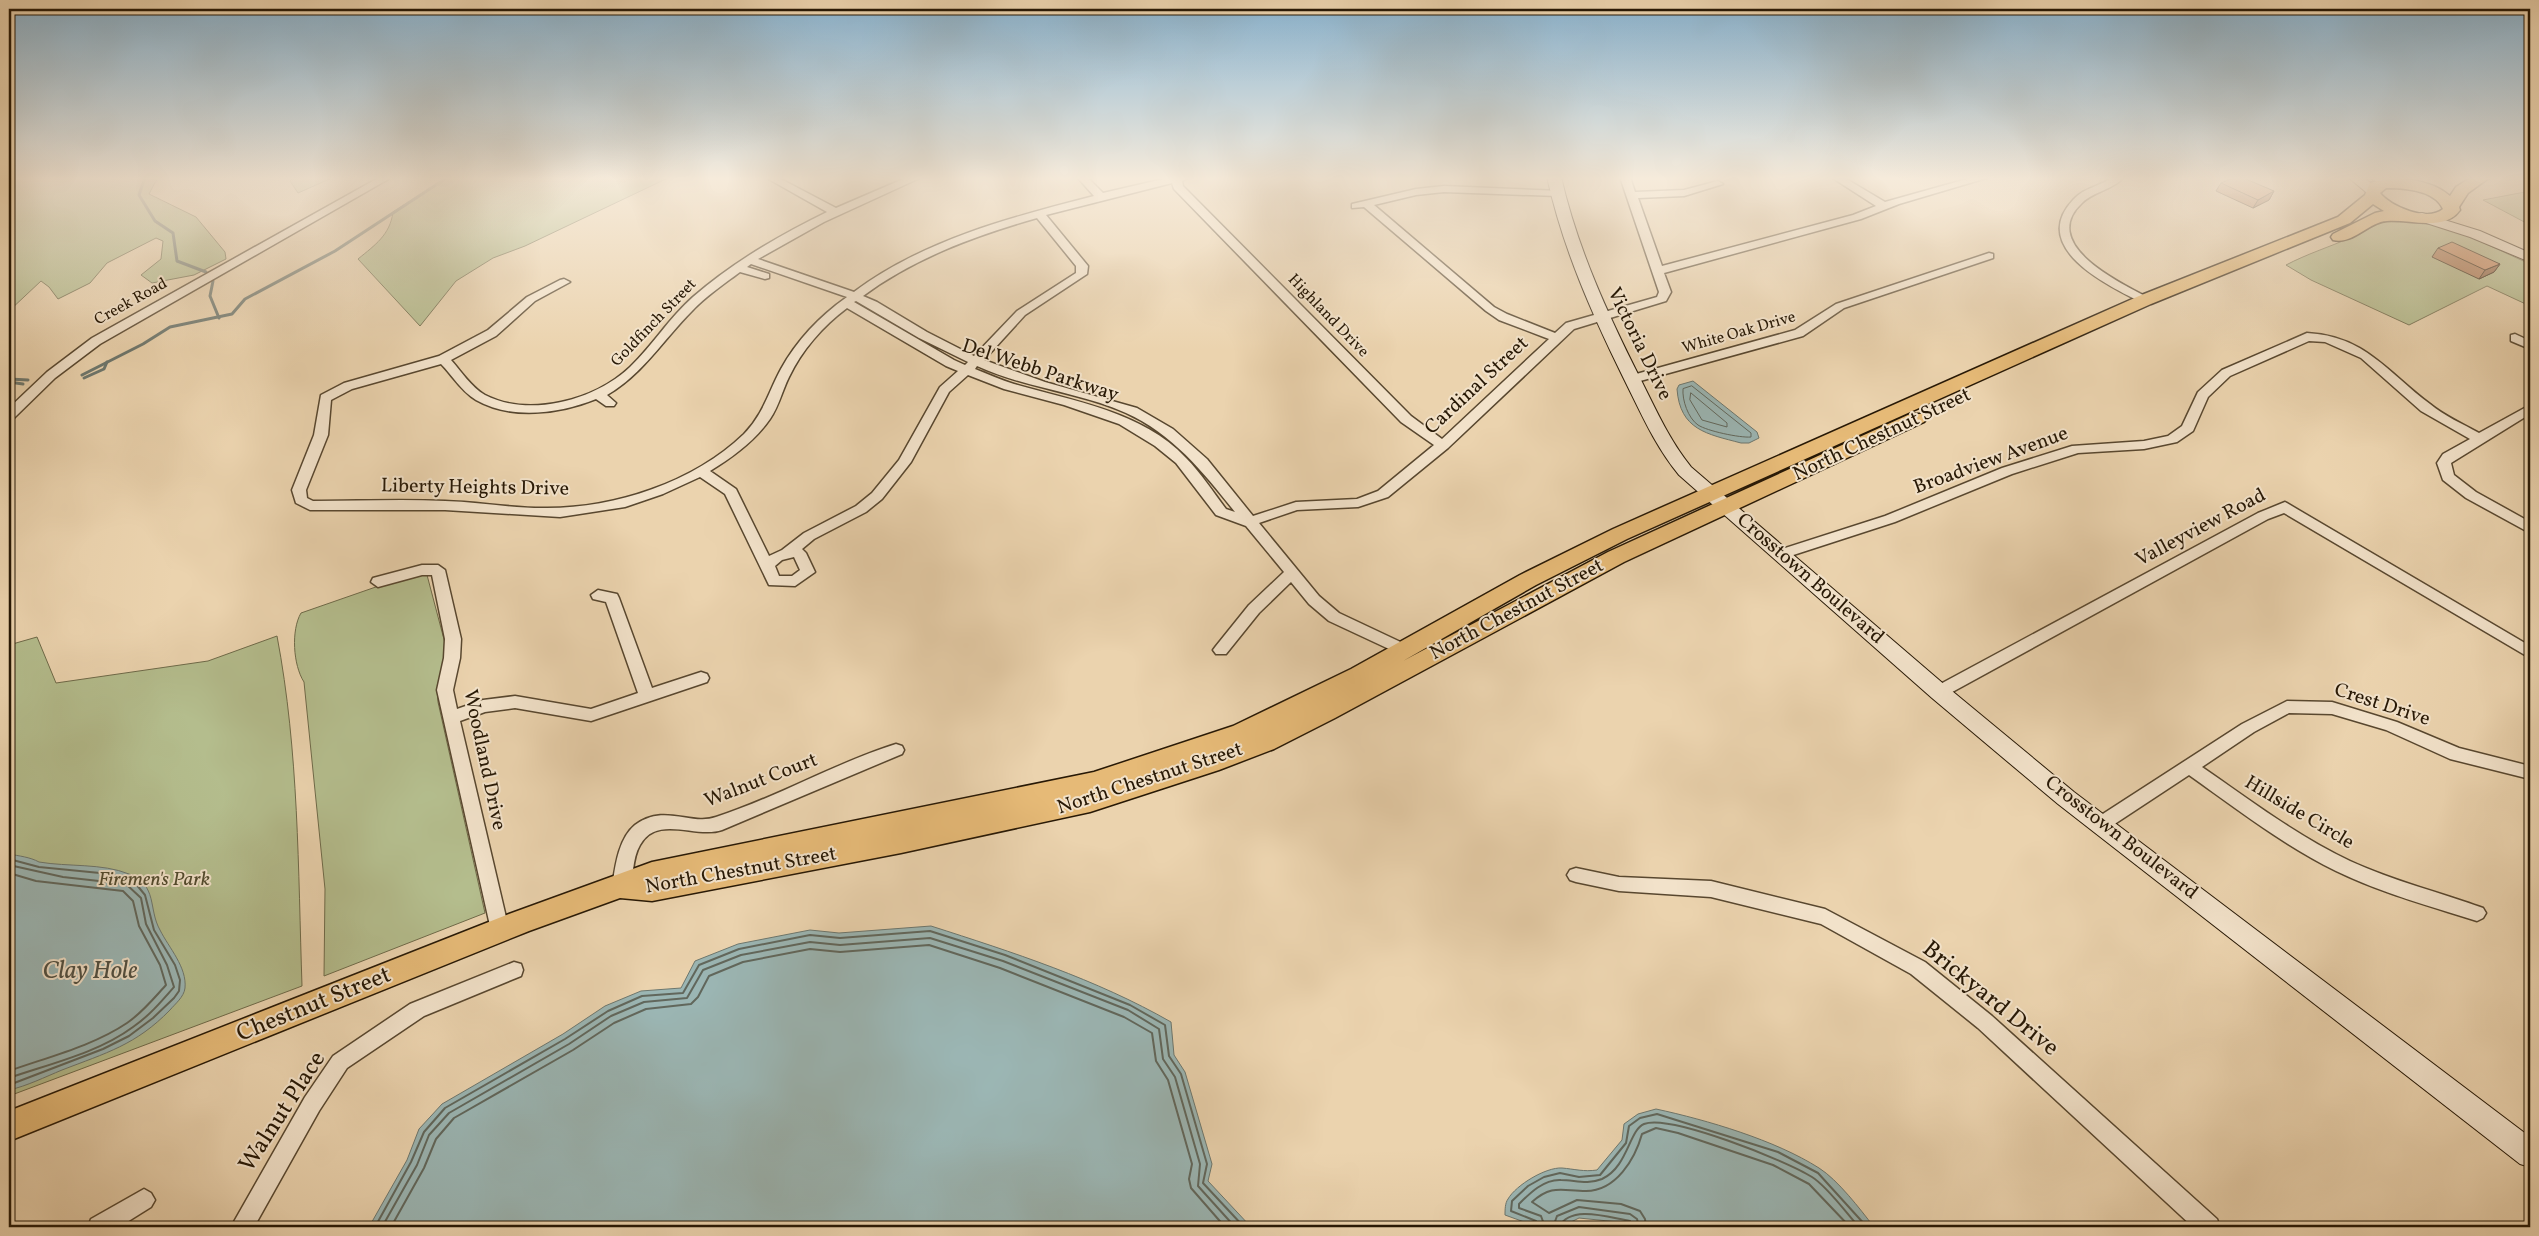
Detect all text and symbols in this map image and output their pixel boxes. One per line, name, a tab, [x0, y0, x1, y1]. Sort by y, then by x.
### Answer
street label: Highland Drive	[1283, 269, 1373, 363]
street label: Creek Road	[91, 273, 171, 331]
street label: Goldfinch Street	[606, 274, 702, 372]
street label: Victoria Drive	[1600, 283, 1678, 405]
street label: White Oak Drive	[1680, 306, 1798, 360]
street label: Cardinal Street	[1419, 330, 1535, 442]
street label: Del Webb Parkway	[958, 332, 1122, 410]
street label: North Chestnut Street	[1788, 381, 1976, 489]
street label: Broadview Avenue	[1910, 420, 2072, 502]
street label: Liberty Heights Drive	[381, 472, 569, 504]
street label: Valleyview Road	[2131, 482, 2271, 574]
street label: Crosstown Boulevard	[1730, 507, 1890, 651]
street label: North Chestnut Street	[1425, 552, 1609, 668]
street label: Crest Drive	[2330, 676, 2434, 734]
street label: Woodland Drive	[455, 687, 513, 833]
street label: North Chestnut Street	[1054, 736, 1246, 822]
street label: Walnut Court	[700, 747, 822, 815]
street label: Crosstown Boulevard	[2038, 769, 2204, 907]
street label: Hillside Circle	[2239, 769, 2359, 857]
street label: North Chestnut Street	[643, 840, 839, 902]
park label: Firemen's Park	[98, 866, 210, 894]
street label: Brickyard Drive	[1914, 933, 2066, 1065]
water label: Clay Hole	[43, 954, 137, 989]
street label: Chestnut Street	[232, 959, 396, 1051]
street label: Walnut Place	[231, 1045, 335, 1179]

